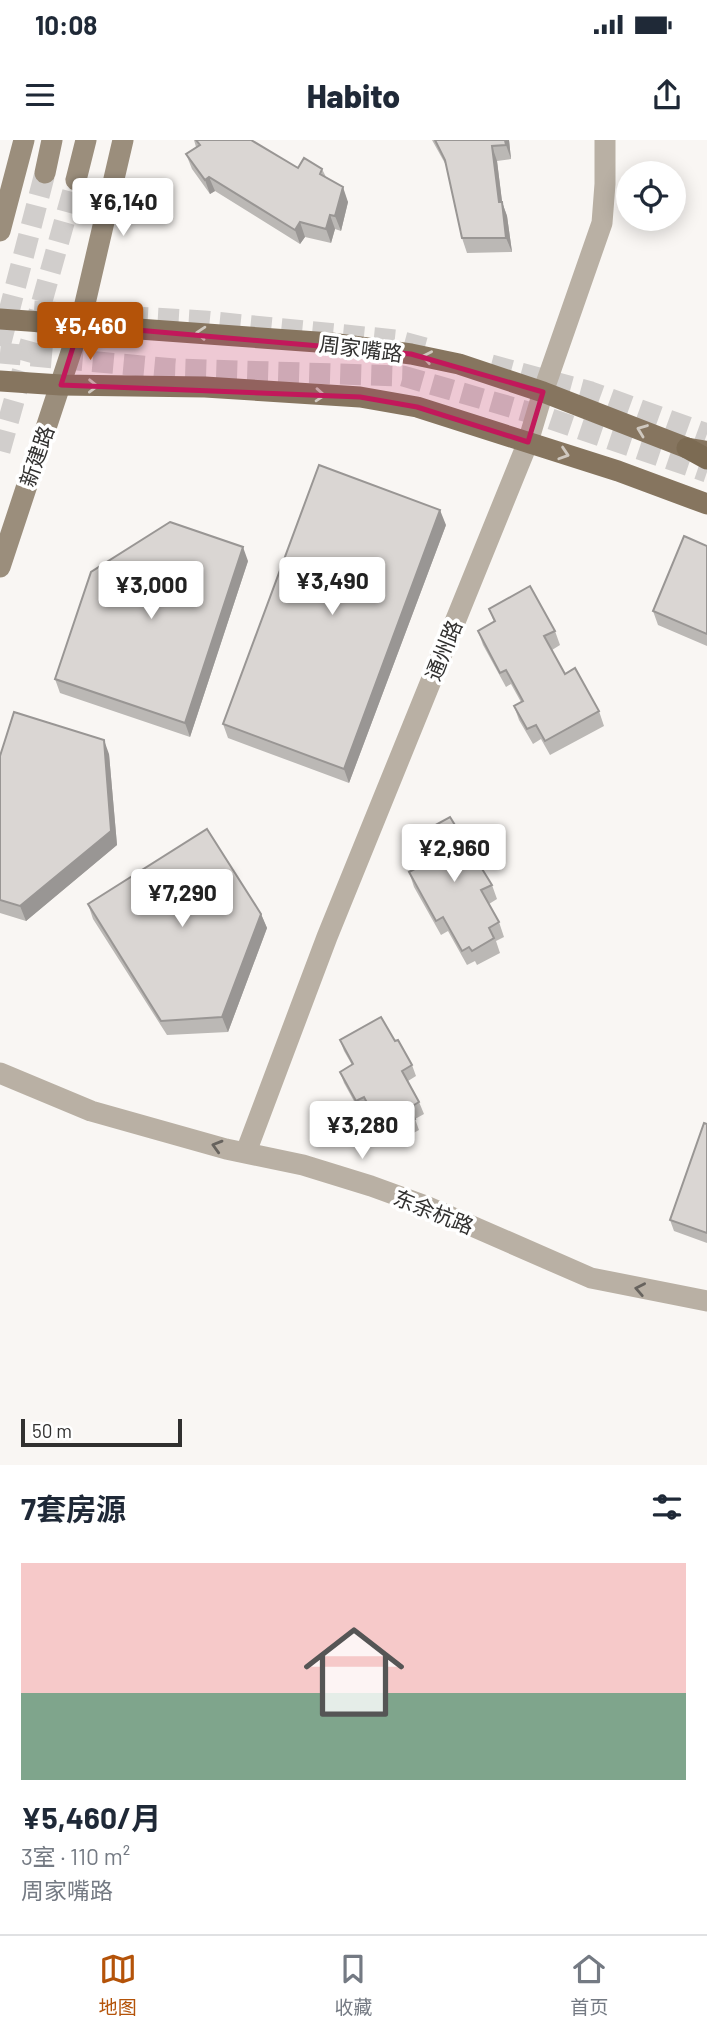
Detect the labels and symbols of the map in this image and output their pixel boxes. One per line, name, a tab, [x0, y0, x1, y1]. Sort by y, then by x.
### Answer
pin: ¥6,140	[66, 178, 180, 238]
pin: ¥5,460	[33, 302, 147, 362]
one-way arrow	[195, 326, 206, 341]
street label: 周家嘴路	[318, 330, 404, 366]
one-way arrow	[421, 351, 433, 366]
one-way arrow	[88, 378, 98, 394]
one-way arrow	[315, 387, 326, 402]
street label: 新建路	[14, 422, 58, 490]
one-way arrow	[637, 425, 649, 439]
one-way arrow	[557, 445, 569, 460]
pin: ¥3,490	[275, 558, 389, 617]
pin: ¥3,000	[94, 561, 208, 621]
street label: 通州路	[420, 616, 466, 684]
pin: ¥2,960	[397, 824, 511, 884]
pin: ¥7,290	[125, 870, 239, 929]
pin: ¥3,280	[305, 1102, 419, 1161]
one-way arrow	[211, 1140, 223, 1155]
street label: 东余杭路	[390, 1184, 478, 1238]
one-way arrow	[634, 1282, 646, 1297]
scale bar	[21, 1416, 182, 1448]

